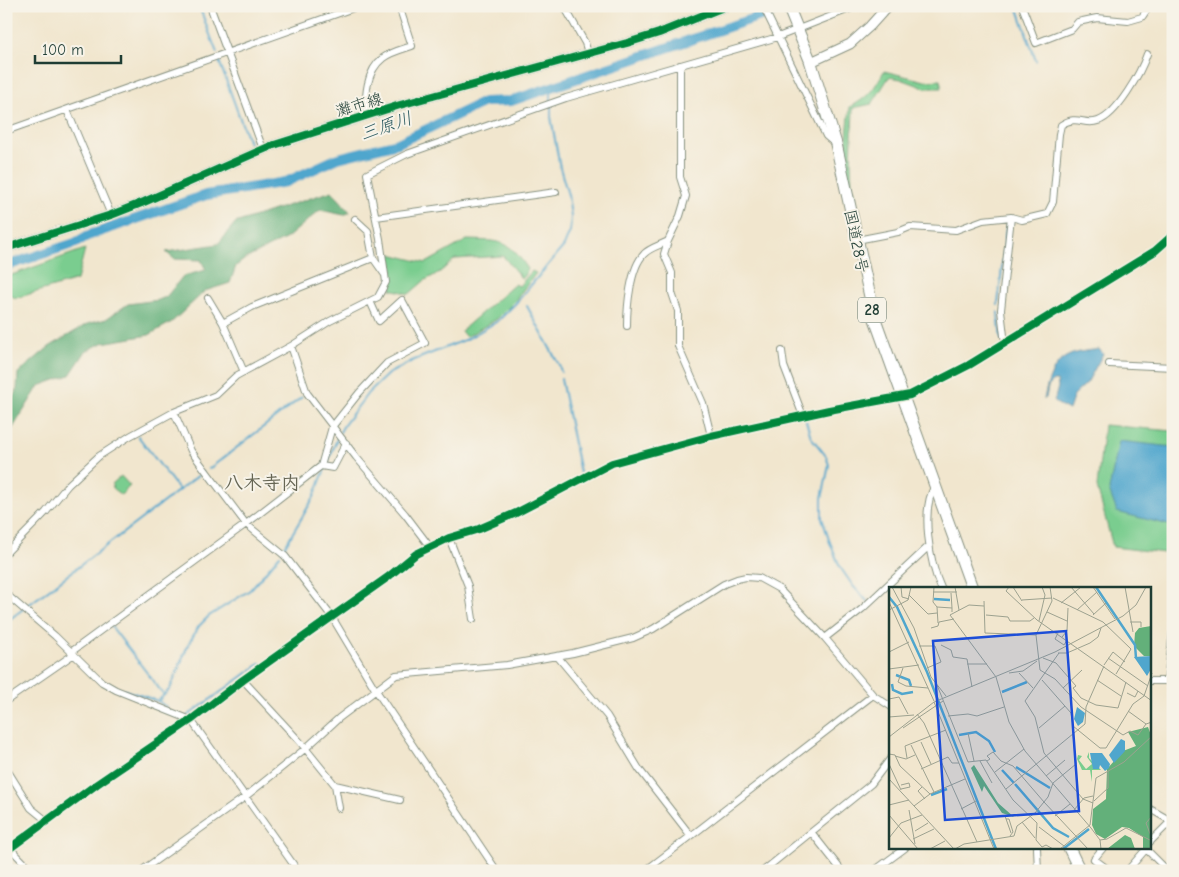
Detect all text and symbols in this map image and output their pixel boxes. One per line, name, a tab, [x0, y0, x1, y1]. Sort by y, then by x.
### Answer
scale bar	[35, 32, 121, 64]
text: 100 m	[42, 41, 84, 59]
street label: 灘市線	[334, 89, 385, 121]
water label: 三原川	[357, 108, 415, 145]
street label: 国道28号	[841, 208, 872, 275]
road number: 28	[858, 298, 886, 322]
district label: 八木寺内	[224, 472, 300, 494]
inset map	[889, 587, 1152, 850]

